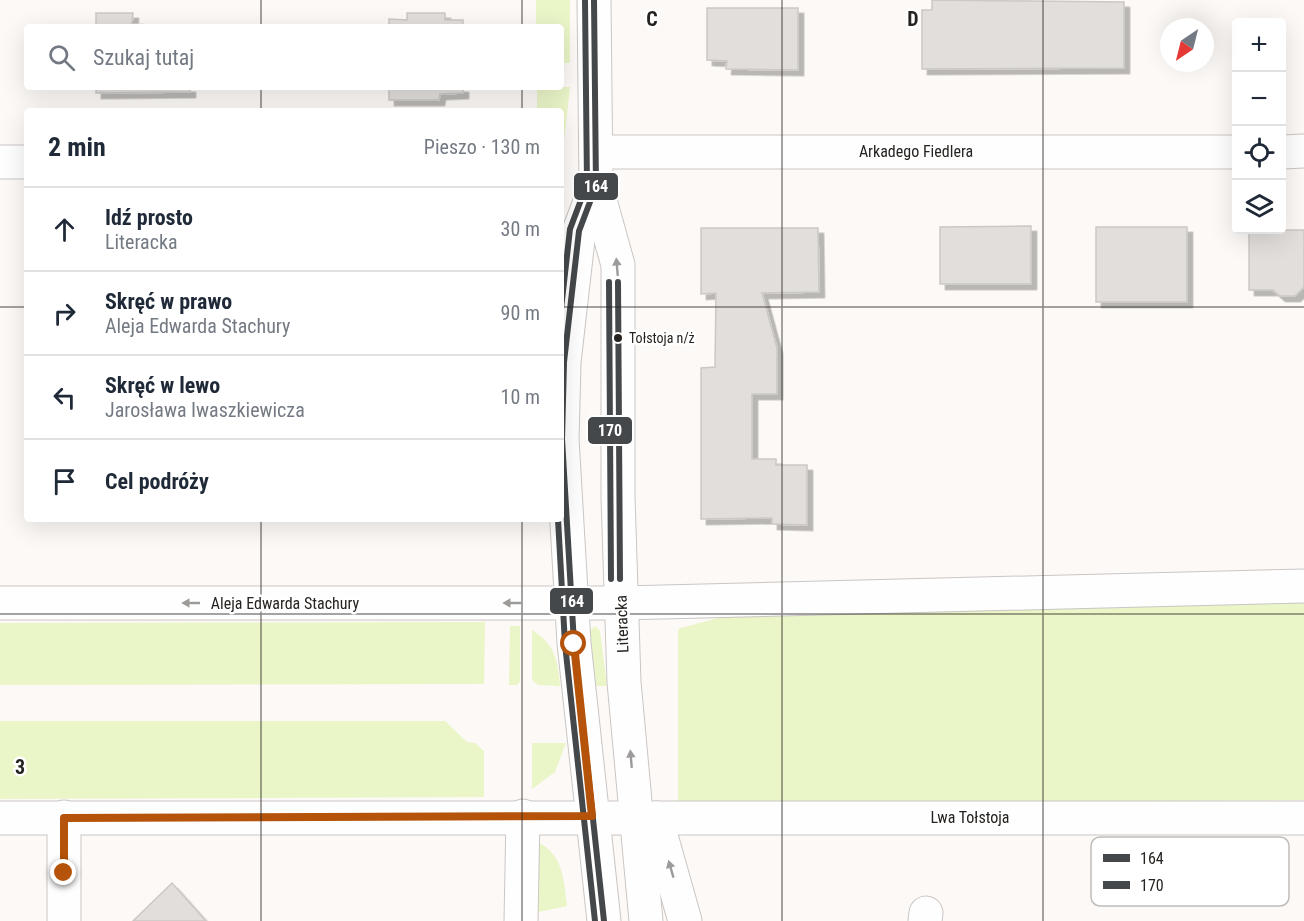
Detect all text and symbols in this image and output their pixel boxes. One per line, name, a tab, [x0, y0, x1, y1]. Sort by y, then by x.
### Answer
text: C	[646, 7, 658, 31]
text: D	[907, 7, 919, 31]
north arrow	[1160, 18, 1214, 72]
map controls	[1232, 18, 1286, 234]
button: +	[1232, 18, 1286, 72]
search box	[24, 24, 564, 90]
icon: search	[45, 41, 78, 74]
text: Szukaj tutaj	[93, 45, 194, 70]
button: −	[1232, 72, 1286, 126]
button: locate	[1232, 126, 1286, 180]
text: 2 min	[48, 132, 106, 162]
text: Pieszo · 130 m	[424, 135, 540, 159]
street label: Arkadego Fiedlera	[859, 142, 973, 161]
line badge: 164	[573, 172, 619, 201]
text: 164	[584, 177, 608, 196]
button: layers	[1232, 180, 1286, 234]
text: Idź prosto	[105, 205, 193, 230]
icon: ahead	[48, 213, 81, 246]
text: 30 m	[501, 217, 540, 241]
text: Literacka	[105, 230, 178, 254]
one-way arrow	[612, 258, 622, 277]
text: Skręć w prawo	[105, 289, 232, 314]
icon: right	[48, 297, 81, 330]
text: 90 m	[501, 301, 540, 325]
text: Aleja Edwarda Stachury	[105, 314, 290, 338]
place label: Tołstoja n/ż	[629, 330, 695, 346]
marker: Tołstoja n/ż	[612, 332, 624, 344]
text: Skręć w lewo	[105, 373, 220, 398]
icon: left	[48, 381, 81, 414]
text: 10 m	[501, 385, 540, 409]
text: Jarosława Iwaszkiewicza	[105, 398, 305, 422]
line badge: 170	[587, 416, 633, 445]
text: 170	[598, 421, 622, 440]
icon: arrive	[48, 465, 81, 498]
text: Cel podróży	[105, 469, 209, 494]
line badge: 164	[549, 587, 594, 615]
text: 164	[560, 592, 584, 611]
street label: Aleja Edwarda Stachury	[211, 594, 360, 613]
street label: Literacka	[611, 595, 633, 653]
one-way arrow	[181, 598, 200, 608]
one-way arrow	[502, 598, 521, 608]
route start	[560, 630, 586, 656]
one-way arrow	[626, 750, 636, 769]
text: 3	[15, 755, 25, 779]
street label: Lwa Tołstoja	[930, 808, 1010, 827]
legend	[1091, 837, 1289, 906]
text: 164	[1140, 849, 1164, 868]
route end	[50, 859, 76, 885]
one-way arrow	[666, 860, 675, 878]
text: 170	[1140, 876, 1164, 895]

